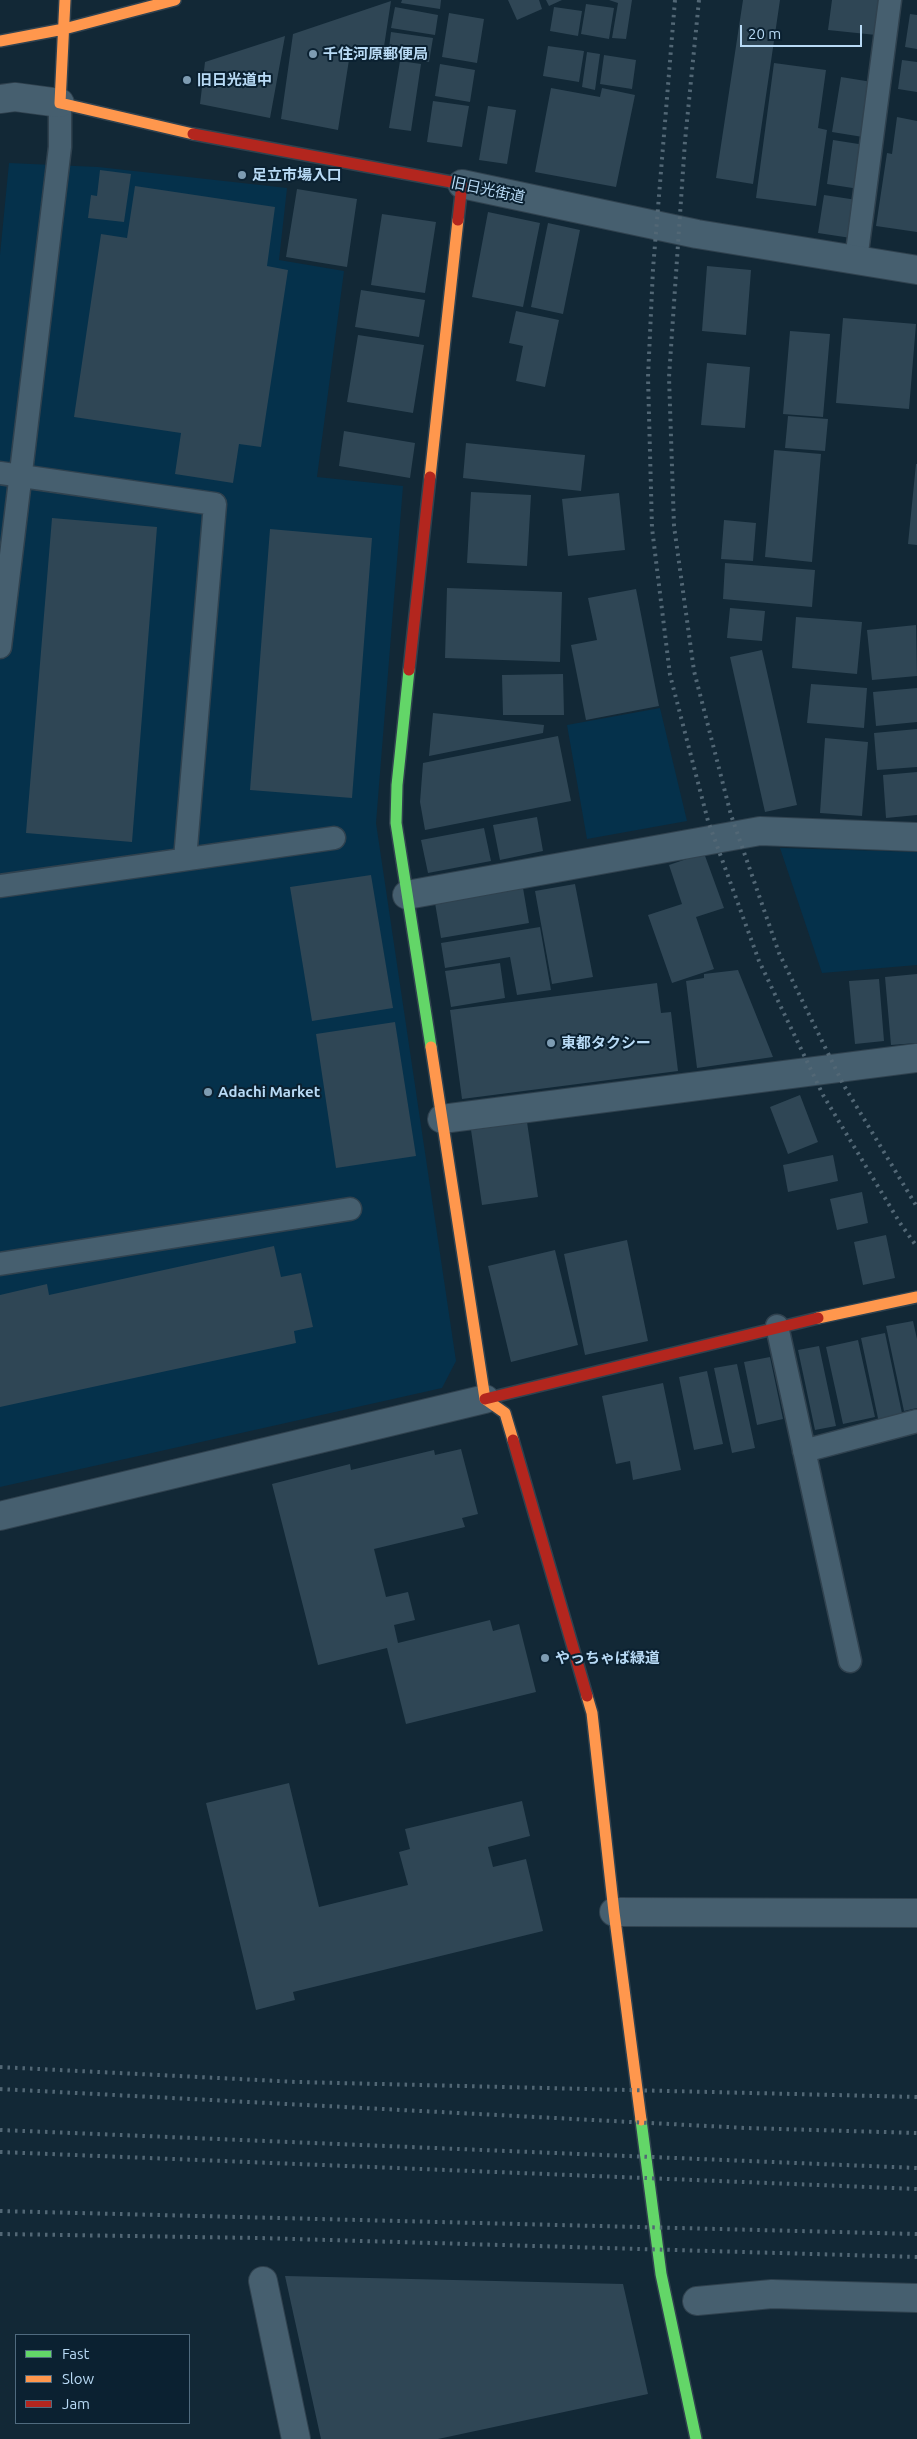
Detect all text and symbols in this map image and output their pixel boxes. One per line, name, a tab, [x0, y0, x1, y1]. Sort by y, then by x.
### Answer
scale bar	[742, 15, 864, 47]
text: 20 m	[748, 25, 781, 42]
place label: 千住河原郵便局	[323, 45, 428, 63]
marker: 千住河原郵便局	[307, 48, 319, 60]
place label: 旧日光道中	[197, 71, 272, 89]
marker: 旧日光道中	[181, 74, 193, 86]
place label: 足立市場入口	[252, 166, 342, 184]
marker: 足立市場入口	[236, 169, 248, 181]
street label: 旧日光街道	[449, 173, 527, 207]
place label: 東都タクシー	[561, 1034, 651, 1052]
marker: 東都タクシー	[545, 1037, 557, 1049]
place label: Adachi Market	[218, 1083, 320, 1101]
marker: Adachi Market	[202, 1086, 214, 1098]
place label: やっちゃば緑道	[555, 1649, 660, 1667]
marker: やっちゃば緑道	[539, 1652, 551, 1664]
legend	[15, 2334, 190, 2424]
text: Fast	[62, 2345, 89, 2362]
text: Slow	[62, 2370, 94, 2387]
text: Jam	[62, 2395, 90, 2412]

